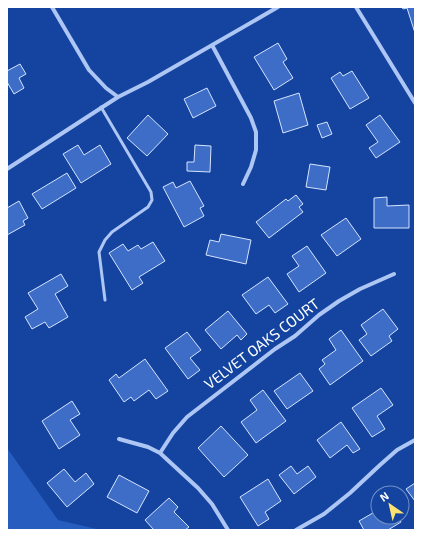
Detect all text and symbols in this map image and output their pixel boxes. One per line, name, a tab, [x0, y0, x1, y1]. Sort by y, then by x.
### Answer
street label: VELVET OAKS COURT	[200, 294, 323, 392]
north arrow	[370, 485, 410, 525]
text: N	[377, 489, 391, 504]

